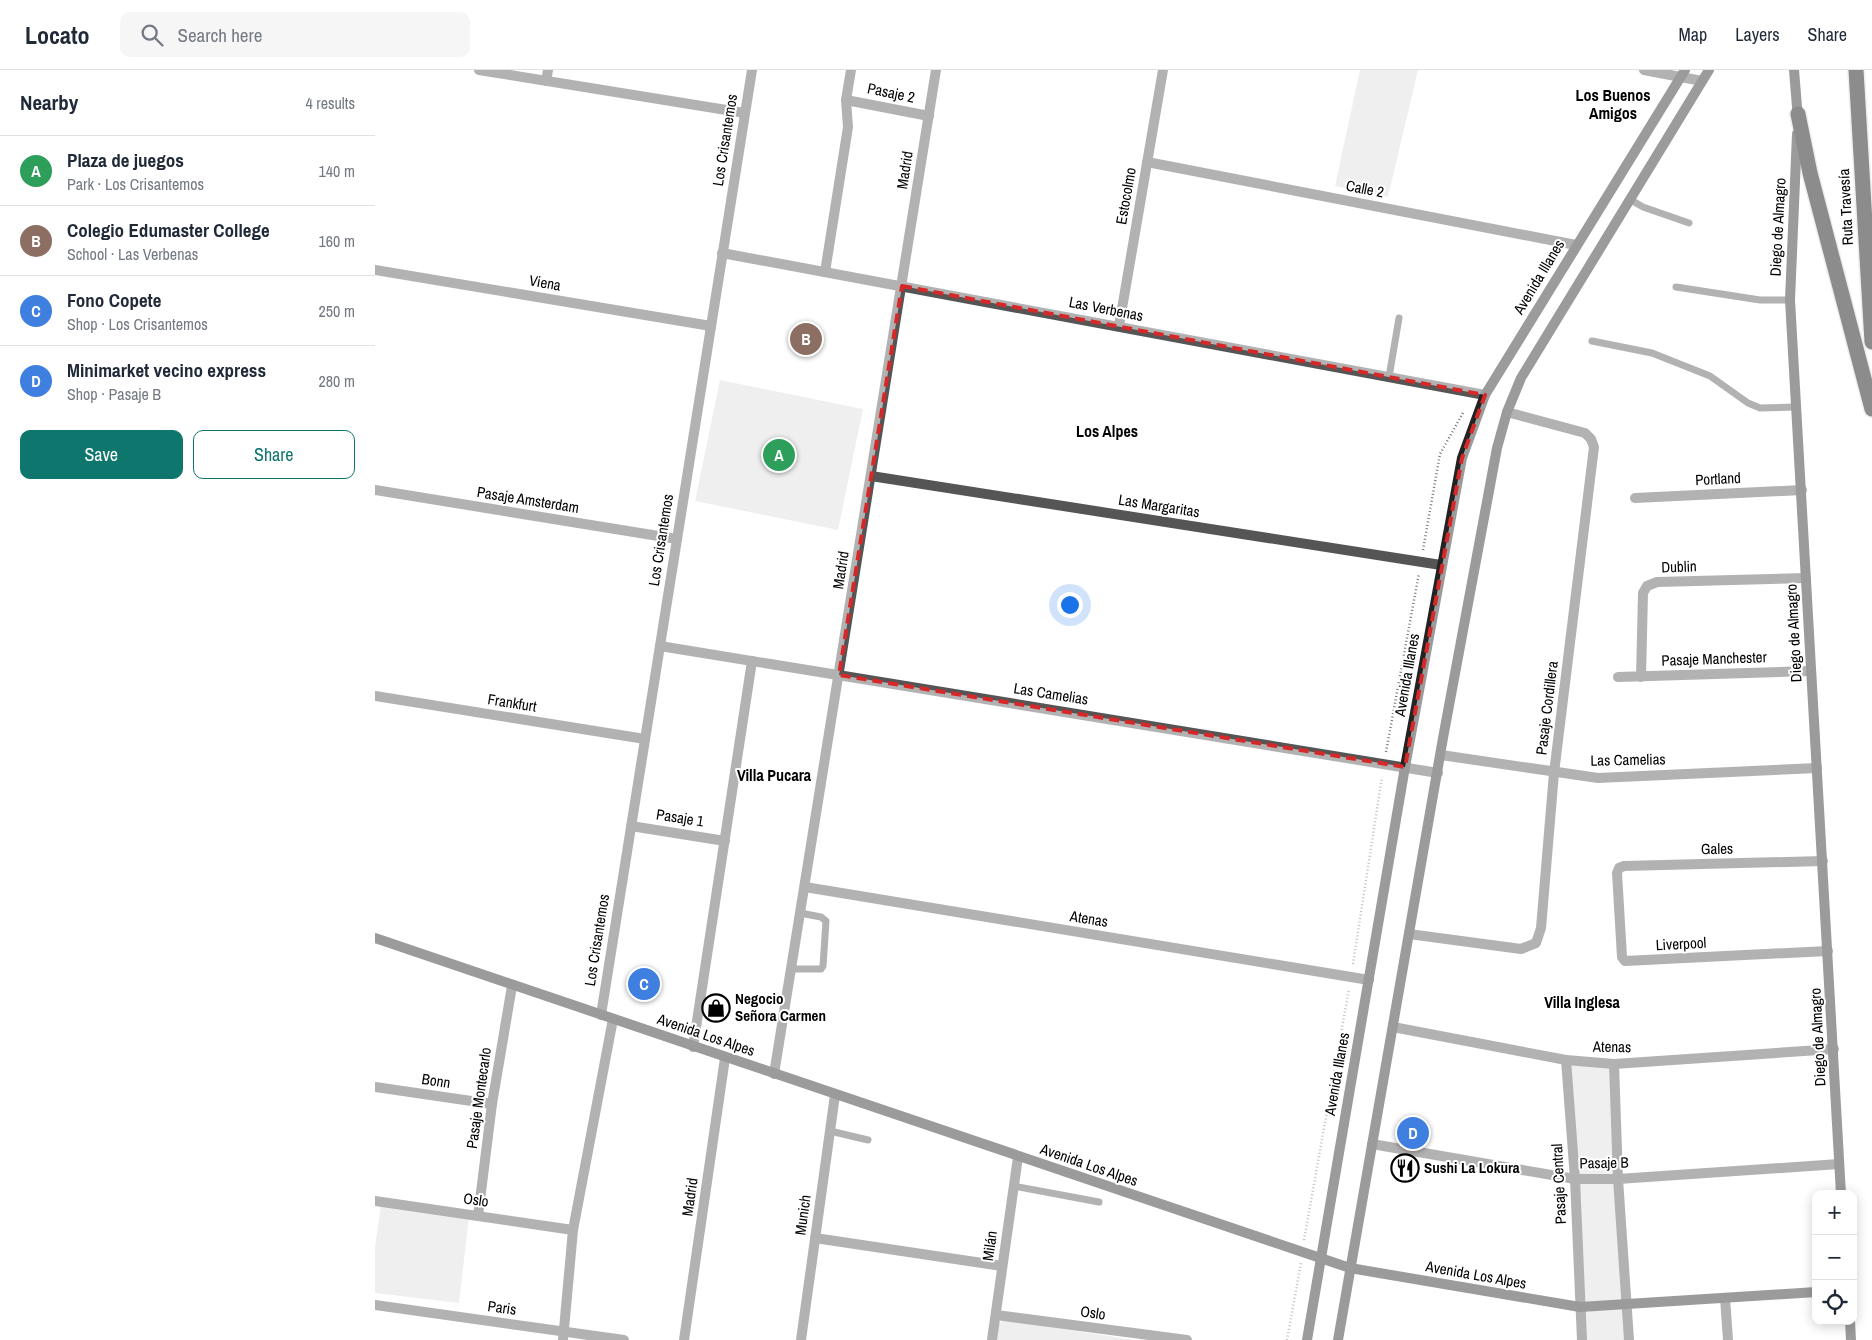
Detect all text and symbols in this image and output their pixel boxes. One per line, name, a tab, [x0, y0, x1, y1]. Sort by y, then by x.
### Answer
search box	[120, 12, 470, 57]
text: Locato	[25, 19, 90, 51]
icon: search	[138, 21, 166, 49]
text: Search here	[178, 22, 262, 48]
text: Map	[1679, 22, 1707, 47]
text: Layers	[1735, 22, 1780, 47]
text: Share	[1808, 22, 1847, 47]
street label: Pasaje 2	[866, 77, 917, 108]
district label: Los Buenos Amigos	[1575, 84, 1651, 124]
text: Nearby	[20, 88, 78, 117]
text: 4 results	[305, 92, 355, 114]
street label: Los Crisantemos	[707, 92, 742, 187]
text: Plaza de juegos	[67, 147, 184, 173]
street label: Madrid	[891, 149, 918, 190]
text: A	[31, 160, 41, 182]
text: 140 m	[319, 160, 355, 182]
street label: Estocolmo	[1110, 166, 1141, 226]
street label: Ruta Travesía	[1833, 168, 1858, 246]
text: Park · Los Crisantemos	[67, 173, 204, 195]
street label: Calle 2	[1344, 175, 1386, 202]
street label: Diego de Almagro	[1764, 177, 1791, 277]
text: Colegio Edumaster College	[67, 217, 270, 243]
text: B	[31, 230, 41, 252]
text: 160 m	[319, 230, 355, 252]
street label: Avenida Illanes	[1507, 235, 1569, 319]
text: School · Las Verbenas	[67, 243, 198, 265]
street label: Viena	[528, 269, 563, 296]
text: Fono Copete	[67, 287, 161, 313]
street label: Las Verbenas	[1067, 291, 1145, 326]
text: C	[31, 300, 41, 322]
text: 250 m	[319, 300, 355, 322]
text: Shop · Los Crisantemos	[67, 313, 208, 335]
pin: B	[790, 320, 822, 358]
text: Minimarket vecino express	[67, 357, 266, 383]
text: D	[31, 370, 41, 392]
text: 280 m	[319, 370, 355, 392]
text: Shop · Pasaje B	[67, 383, 161, 405]
district label: Los Alpes	[1076, 420, 1138, 442]
button: Save	[20, 430, 183, 479]
button: Share	[193, 430, 355, 479]
pin: A	[763, 436, 795, 474]
street label: Portland	[1695, 467, 1741, 490]
street label: Pasaje Amsterdam	[475, 481, 581, 518]
street label: Las Margaritas	[1117, 489, 1201, 522]
street label: Los Crisantemos	[643, 492, 678, 587]
street label: Madrid	[827, 549, 854, 590]
street label: Dublin	[1661, 555, 1697, 578]
street label: Diego de Almagro	[1780, 583, 1807, 683]
your location	[1057, 592, 1083, 618]
street label: Avenida Illanes	[1389, 632, 1424, 719]
street label: Pasaje Manchester	[1661, 646, 1767, 671]
street label: Pasaje Cordillera	[1530, 660, 1563, 756]
street label: Las Camelias	[1012, 677, 1090, 710]
street label: Frankfurt	[486, 688, 539, 717]
street label: Las Camelias	[1590, 748, 1666, 771]
district label: Villa Pucara	[737, 764, 812, 786]
street label: Pasaje 1	[655, 803, 706, 832]
street label: Gales	[1701, 838, 1733, 859]
street label: Los Crisantemos	[579, 892, 614, 987]
street label: Atenas	[1068, 905, 1110, 932]
street label: Liverpool	[1655, 932, 1707, 955]
pin: C	[628, 965, 660, 1003]
street label: Diego de Almagro	[1804, 987, 1831, 1087]
place label: Negocio Señora Carmen	[735, 988, 826, 1026]
district label: Villa Inglesa	[1544, 991, 1621, 1013]
shop icon: Negocio Señora Carmen	[701, 993, 731, 1023]
street label: Avenida Los Alpes	[654, 1008, 758, 1061]
street label: Avenida Illanes	[1319, 1031, 1354, 1118]
street label: Atenas	[1592, 1036, 1631, 1057]
street label: Pasaje Montecarlo	[461, 1046, 496, 1150]
street label: Bonn	[420, 1068, 452, 1093]
pin: D	[1397, 1114, 1429, 1152]
street label: Avenida Los Alpes	[1037, 1138, 1141, 1191]
street label: Pasaje Central	[1546, 1143, 1571, 1225]
street label: Pasaje B	[1579, 1152, 1629, 1173]
restaurant icon: Sushi La Lokura	[1390, 1153, 1420, 1183]
place label: Sushi La Lokura	[1424, 1157, 1520, 1178]
street label: Madrid	[676, 1177, 703, 1217]
street label: Oslo	[462, 1187, 490, 1212]
map controls	[1812, 1190, 1857, 1325]
button: +	[1812, 1190, 1857, 1235]
street label: Munich	[789, 1193, 816, 1236]
street label: Milán	[977, 1230, 1002, 1262]
button: −	[1812, 1235, 1857, 1280]
street label: Avenida Los Alpes	[1423, 1255, 1528, 1294]
button: locate	[1812, 1280, 1857, 1325]
street label: Paris	[486, 1295, 518, 1320]
street label: Oslo	[1079, 1300, 1107, 1325]

